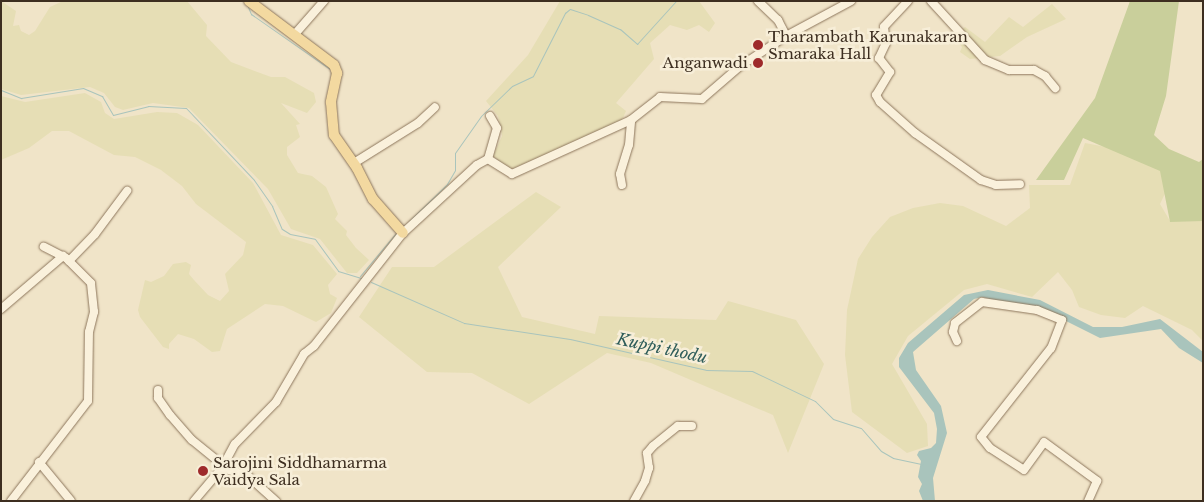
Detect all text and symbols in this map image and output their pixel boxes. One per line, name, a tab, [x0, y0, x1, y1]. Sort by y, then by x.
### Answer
place label: Tharambath Karunakaran Smaraka Hall	[768, 27, 968, 62]
marker: Tharambath Karunakaran Smaraka Hall	[752, 39, 764, 51]
place label: Anganwadi	[663, 54, 748, 72]
marker: Anganwadi	[752, 57, 764, 69]
water label: Kuppi thodu	[615, 329, 709, 367]
place label: Sarojini Siddhamarma Vaidya Sala	[213, 453, 387, 488]
marker: Sarojini Siddhamarma Vaidya Sala	[197, 465, 209, 477]

